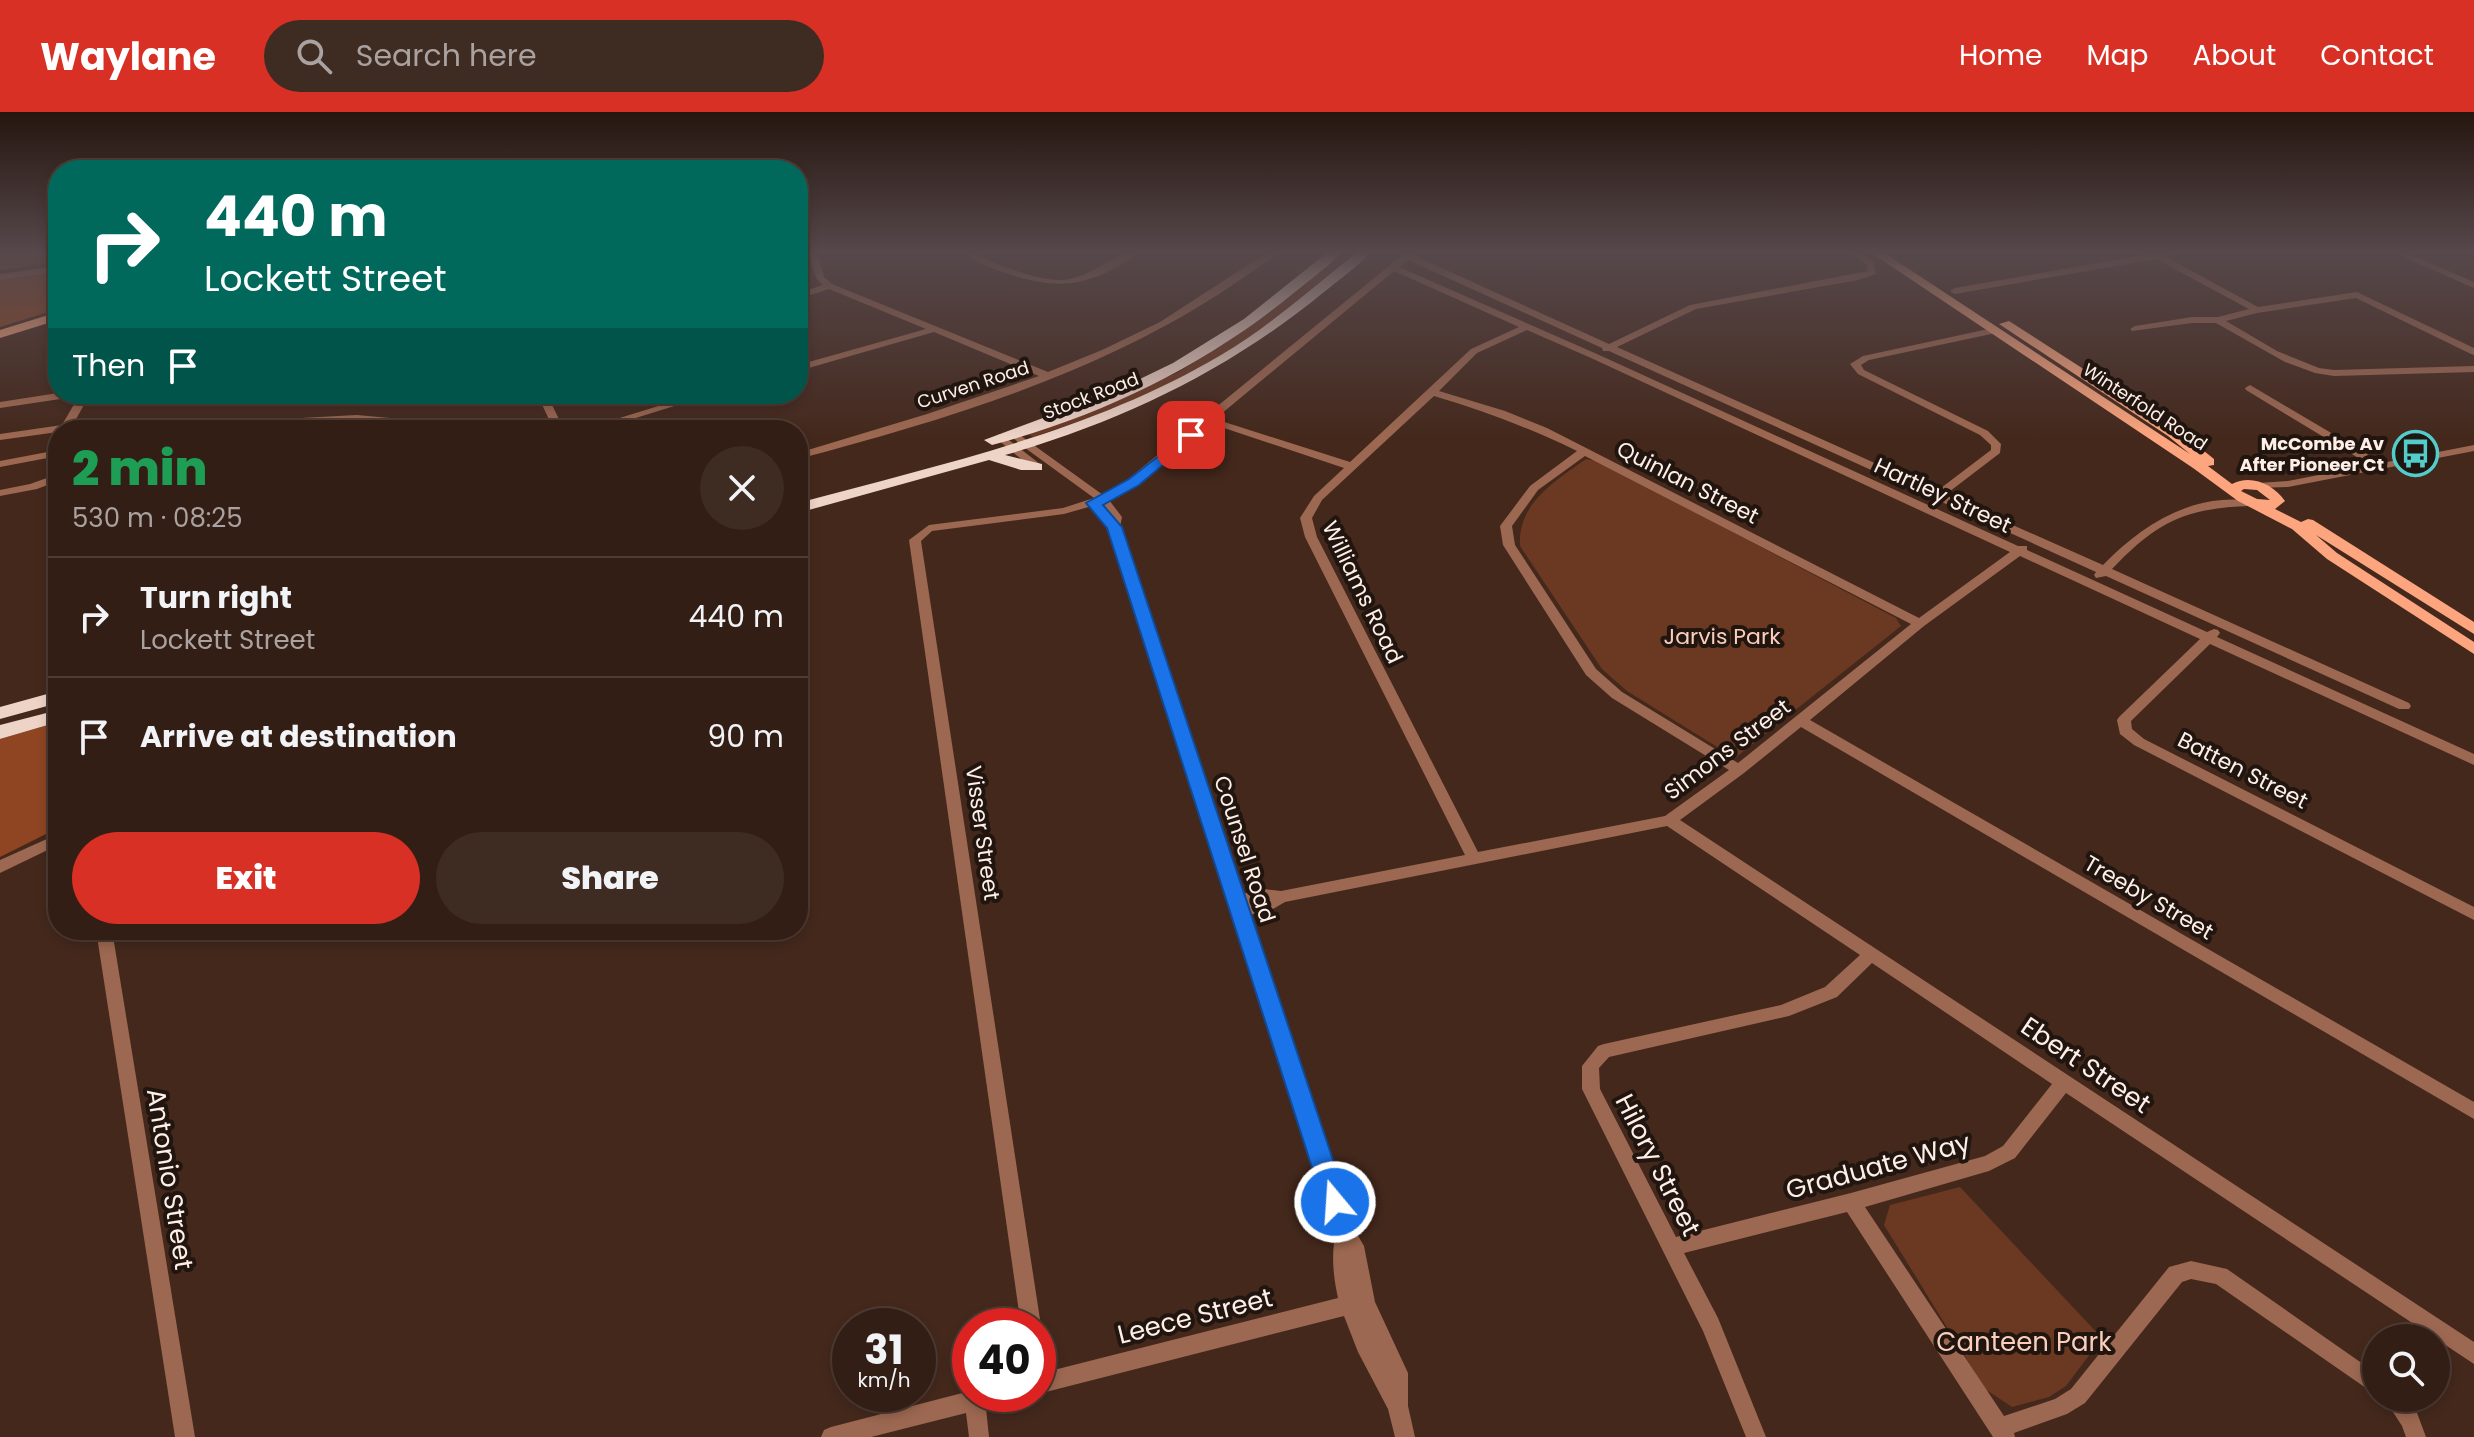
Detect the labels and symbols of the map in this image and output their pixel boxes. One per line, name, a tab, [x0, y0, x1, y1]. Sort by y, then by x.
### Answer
street label: Curven Road	[914, 355, 1032, 414]
street label: Winterfold Road	[2078, 357, 2212, 456]
street label: Stock Road	[1039, 366, 1142, 425]
pin	[1157, 401, 1225, 469]
bus stop icon: McCombe Av After Pioneer Ct	[2391, 430, 2439, 478]
place label: McCombe Av After Pioneer Ct	[2239, 431, 2385, 477]
street label: Quinlan Street	[1611, 433, 1764, 532]
street label: Hartley Street	[1869, 450, 2016, 541]
street label: Williams Road	[1315, 516, 1411, 669]
park label: Jarvis Park	[1664, 621, 1781, 652]
street label: Simons Street	[1658, 692, 1797, 807]
street label: Batten Street	[2172, 724, 2313, 817]
street label: Visser Street	[958, 764, 1007, 902]
street label: Counsel Road	[1206, 772, 1283, 927]
street label: Treeby Street	[2078, 848, 2219, 947]
street label: Ebert Street	[2014, 1008, 2158, 1122]
street label: Antonio Street	[138, 1086, 202, 1272]
street label: Hilory Street	[1607, 1088, 1709, 1242]
street label: Graduate Way	[1782, 1124, 1974, 1208]
position arrow	[1293, 1160, 1377, 1244]
street label: Leece Street	[1114, 1279, 1276, 1353]
speed limit sign: 40	[952, 1308, 1056, 1412]
park label: Canteen Park	[1936, 1324, 2112, 1360]

